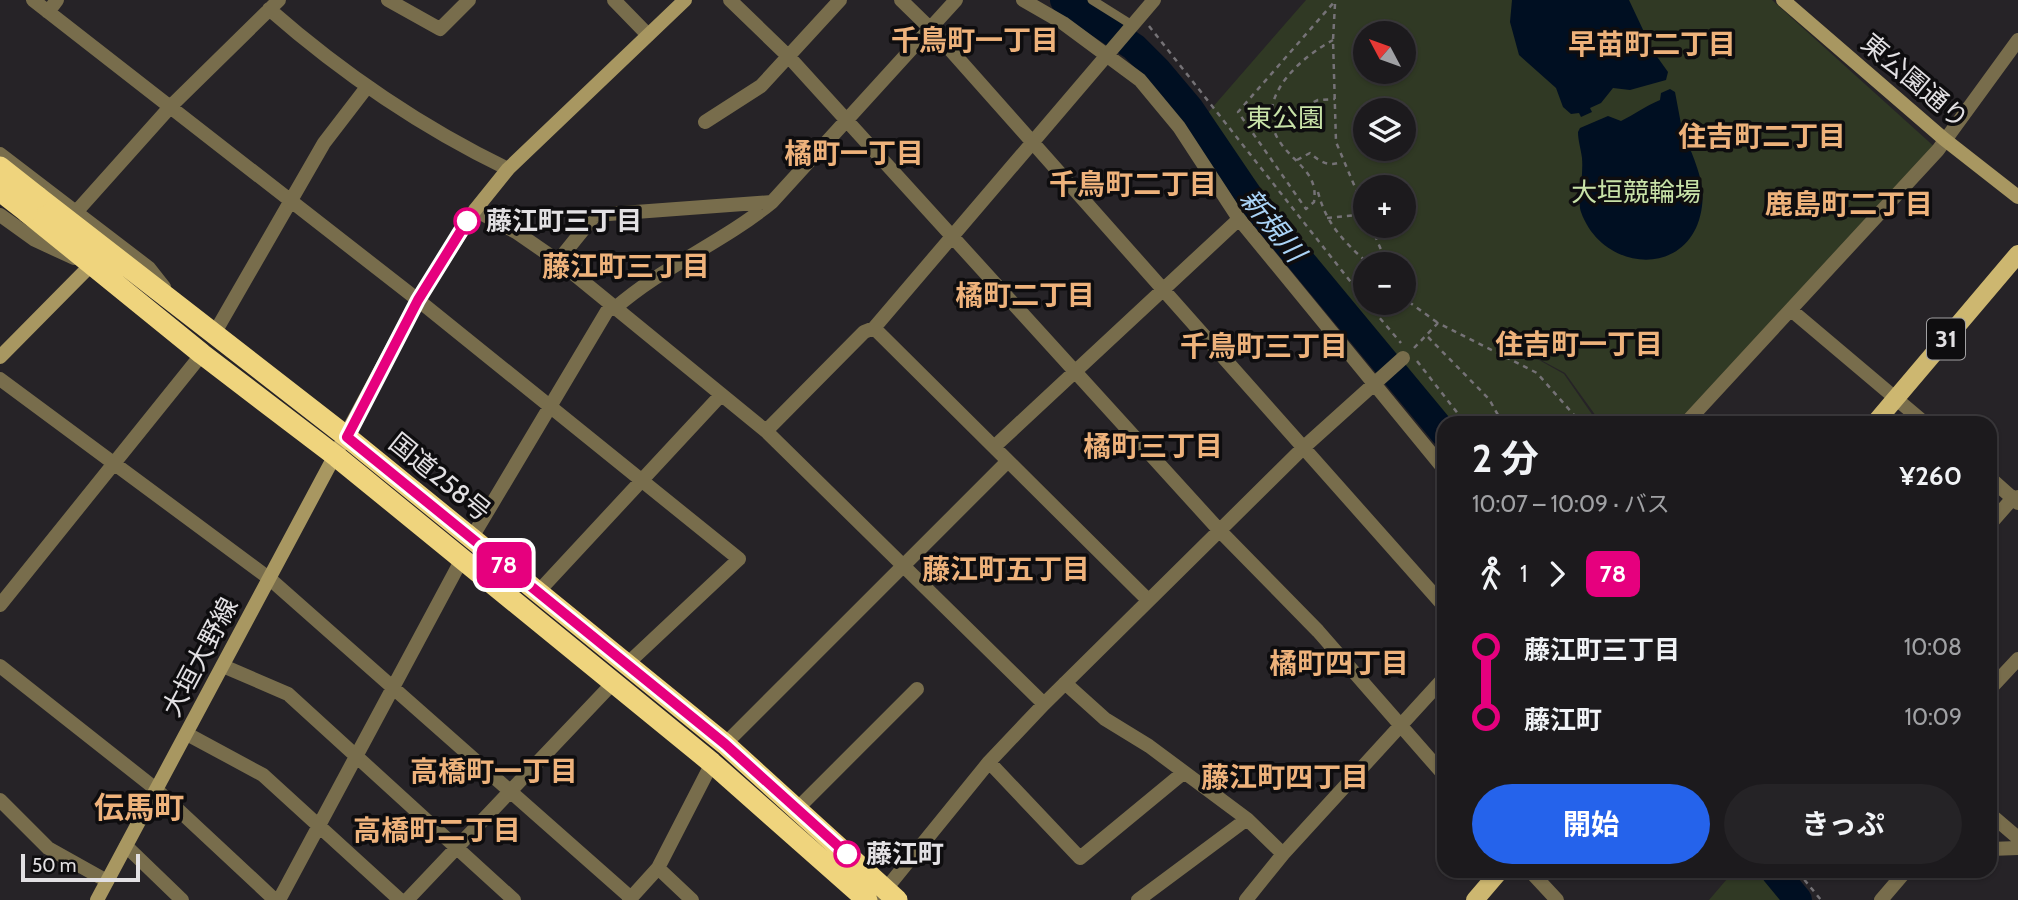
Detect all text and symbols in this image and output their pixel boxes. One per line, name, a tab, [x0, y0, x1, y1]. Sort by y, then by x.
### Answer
north arrow	[1353, 21, 1416, 84]
map controls	[1353, 21, 1416, 315]
district label: 千鳥町一丁目	[891, 23, 1059, 57]
district label: 早苗町二丁目	[1568, 27, 1736, 61]
street label: 東公園通り	[1855, 27, 1975, 135]
button: layers	[1353, 98, 1416, 161]
park label: 東公園	[1246, 102, 1324, 134]
district label: 住吉町二丁目	[1678, 119, 1846, 153]
district label: 橘町一丁目	[784, 136, 924, 170]
district label: 千鳥町二丁目	[1049, 167, 1217, 201]
button: +	[1353, 175, 1416, 238]
park label: 大垣競輪場	[1571, 176, 1701, 208]
water label: 新規川	[1233, 182, 1315, 271]
district label: 鹿島町二丁目	[1765, 187, 1933, 221]
place label: 藤江町三丁目	[486, 205, 642, 237]
marker: 藤江町三丁目	[454, 208, 480, 234]
district label: 藤江町三丁目	[542, 249, 710, 283]
button: −	[1353, 252, 1416, 315]
district label: 橘町二丁目	[955, 278, 1095, 312]
road number: 31	[1927, 318, 1965, 360]
district label: 住吉町一丁目	[1495, 327, 1663, 361]
district label: 千鳥町三丁目	[1180, 329, 1348, 363]
street label: 国道258号	[383, 426, 497, 528]
district label: 橘町三丁目	[1083, 429, 1223, 463]
text: 2 分	[1472, 435, 1539, 482]
text: ¥260	[1900, 460, 1962, 492]
text: 10:07 – 10:09 · バス	[1472, 490, 1670, 518]
line badge: 78	[472, 542, 536, 588]
text: 78	[491, 550, 517, 579]
district label: 藤江町五丁目	[922, 552, 1090, 586]
icon: walk	[1472, 555, 1510, 593]
icon: forward	[1538, 555, 1576, 593]
text: 78	[1600, 559, 1626, 588]
text: 1	[1520, 560, 1528, 588]
street label: 大垣大野線	[155, 592, 245, 722]
text: 10:08	[1904, 633, 1962, 661]
text: 藤江町三丁目	[1524, 634, 1680, 666]
district label: 橘町四丁目	[1269, 646, 1409, 680]
text: 10:09	[1905, 703, 1962, 731]
text: 藤江町	[1524, 704, 1602, 736]
district label: 高橋町一丁目	[410, 754, 578, 788]
district label: 藤江町四丁目	[1201, 760, 1369, 794]
button: 開始	[1472, 784, 1710, 864]
button: きっぷ	[1724, 784, 1962, 864]
district label: 伝馬町	[94, 789, 184, 826]
district label: 高橋町二丁目	[353, 813, 521, 847]
place label: 藤江町	[866, 838, 944, 870]
marker: 藤江町	[834, 841, 860, 867]
scale bar	[21, 851, 140, 883]
text: 50 m	[32, 854, 76, 877]

